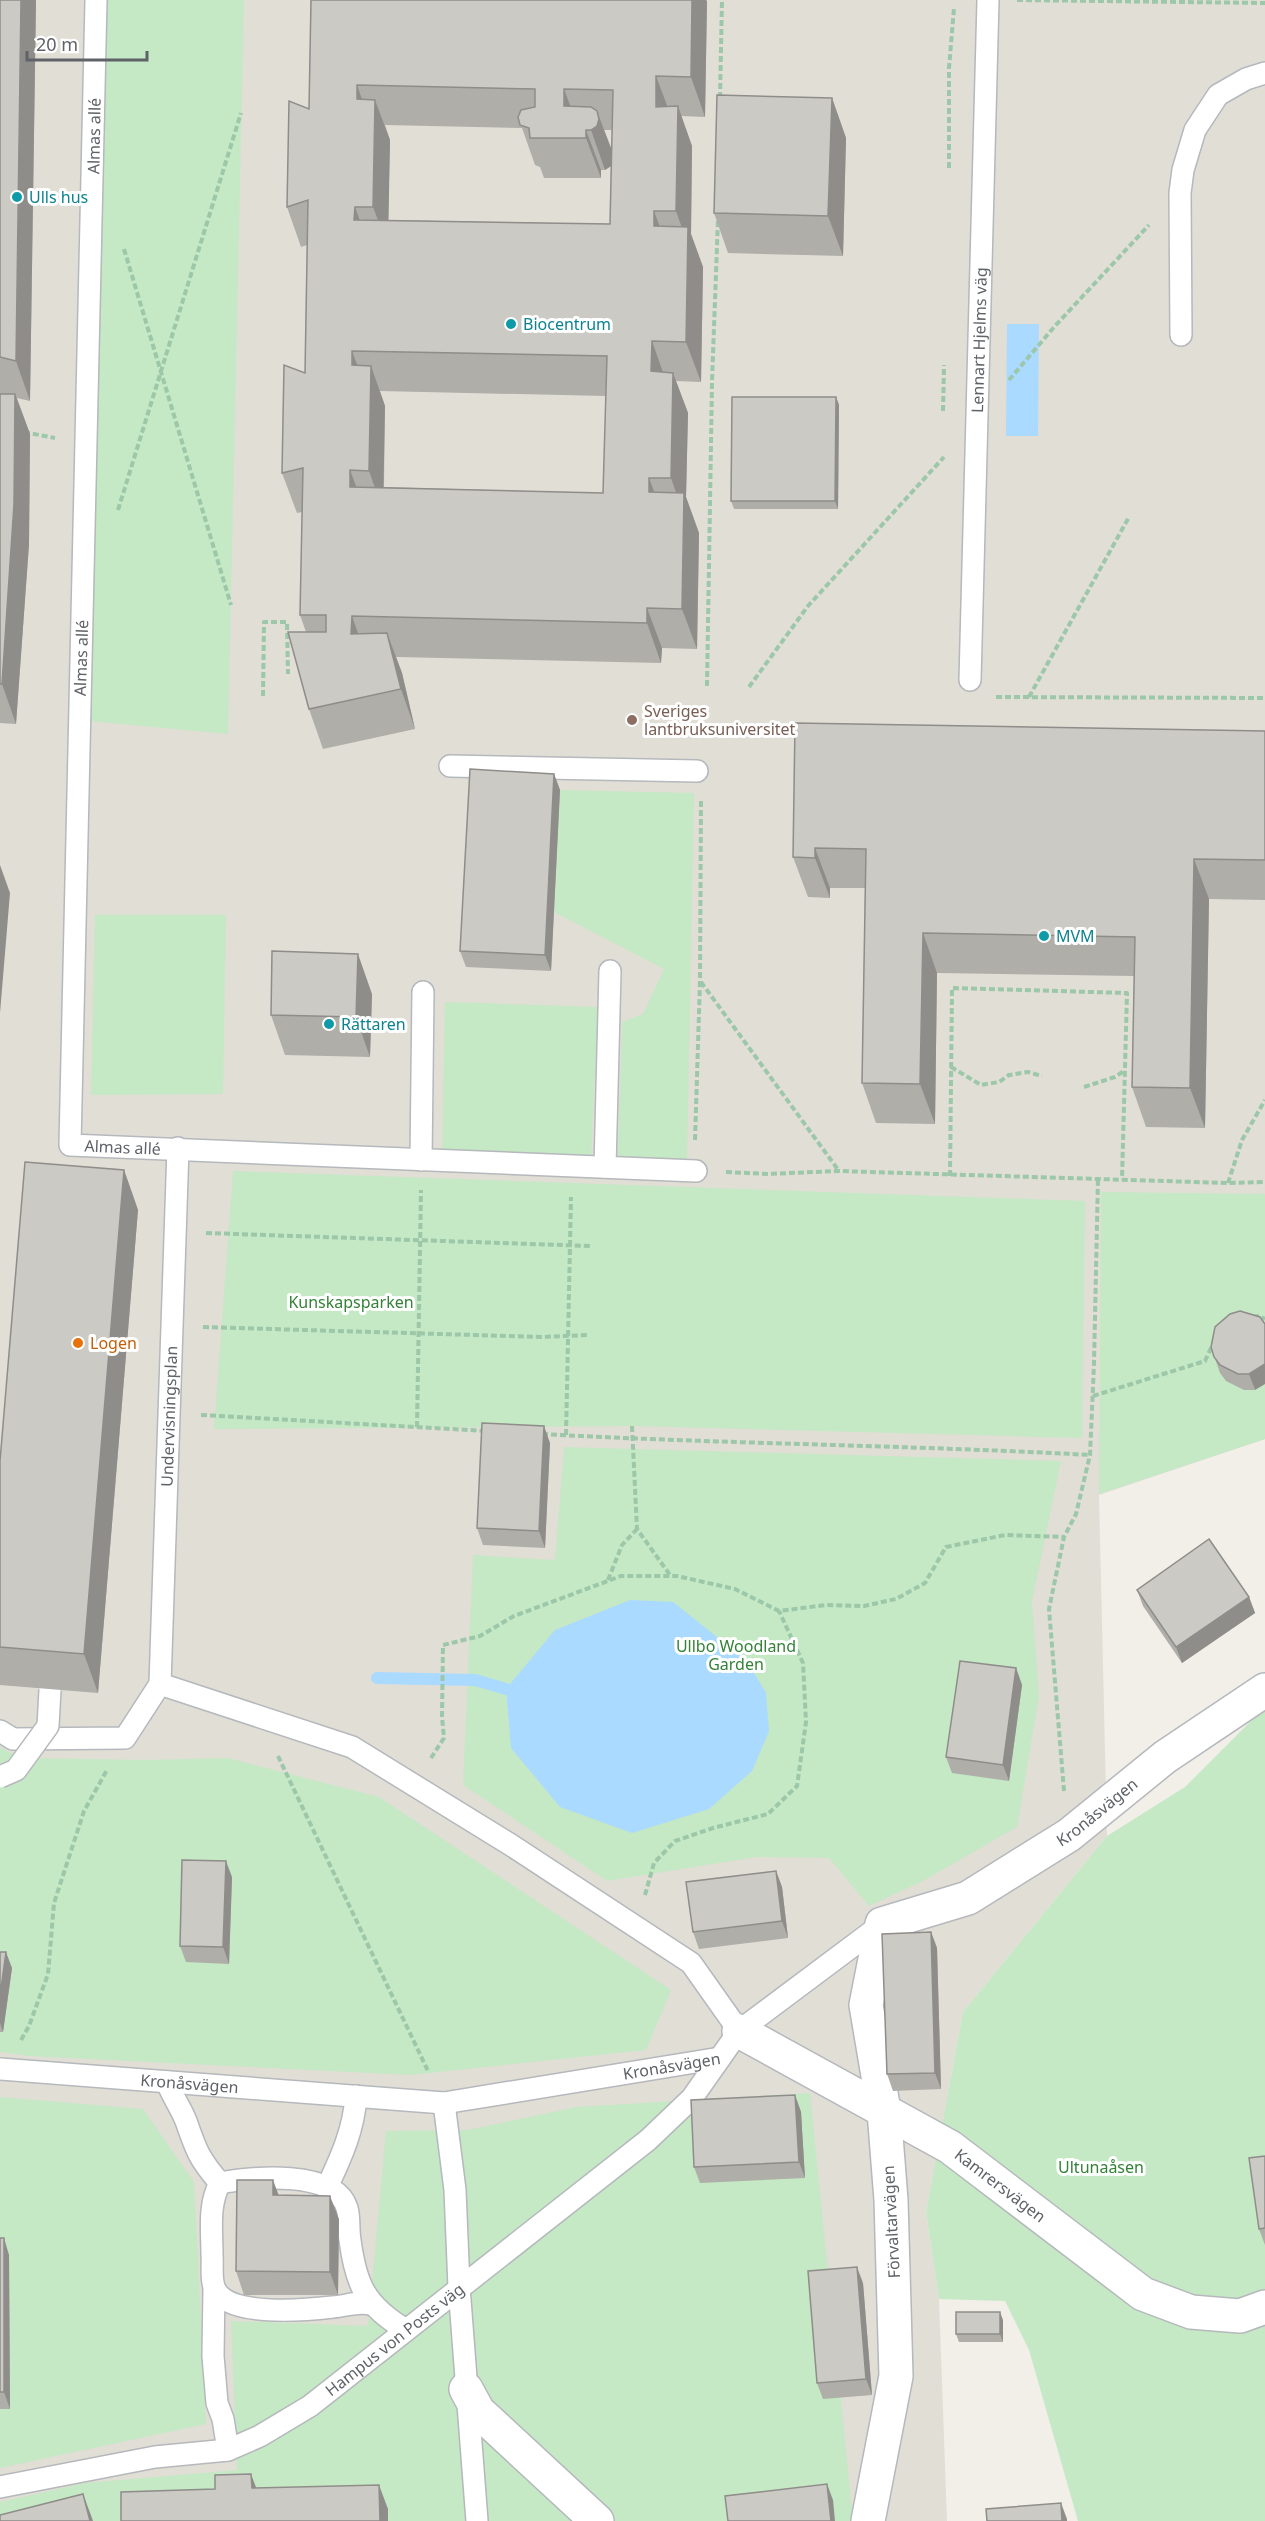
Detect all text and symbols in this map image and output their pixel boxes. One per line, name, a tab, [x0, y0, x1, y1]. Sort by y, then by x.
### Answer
scale bar	[27, 24, 147, 62]
text: 20 m	[36, 32, 78, 56]
street label: Almas allé	[82, 98, 106, 174]
place label: Ulls hus	[29, 186, 88, 208]
marker: Ulls hus	[10, 190, 24, 204]
street label: Lennart Hjelms väg	[966, 267, 992, 413]
place label: Biocentrum	[523, 313, 611, 335]
marker: Biocentrum	[504, 317, 518, 331]
street label: Almas allé	[69, 619, 93, 697]
place label: Sveriges lantbruksuniversitet	[644, 700, 796, 740]
marker: Sveriges lantbruksuniversitet	[625, 713, 639, 727]
place label: MVM	[1056, 925, 1095, 947]
marker: MVM	[1037, 929, 1051, 943]
place label: Rättaren	[341, 1013, 406, 1035]
marker: Rättaren	[322, 1017, 336, 1031]
street label: Almas allé	[84, 1135, 161, 1160]
park label: Kunskapsparken	[288, 1291, 414, 1313]
place label: Logen	[90, 1332, 137, 1354]
marker: Logen	[71, 1336, 85, 1350]
street label: Undervisningsplan	[156, 1345, 182, 1487]
park label: Ullbo Woodland Garden	[676, 1635, 796, 1675]
street label: Kronåsvägen	[1052, 1773, 1142, 1851]
street label: Kronåsvägen	[621, 2047, 722, 2085]
street label: Kronåsvägen	[140, 2069, 239, 2098]
street label: Kamrersvägen	[950, 2143, 1050, 2227]
park label: Ultunaåsen	[1058, 2156, 1144, 2178]
street label: Förvaltarvägen	[877, 2165, 905, 2279]
street label: Hampus von Posts väg	[321, 2278, 468, 2401]

